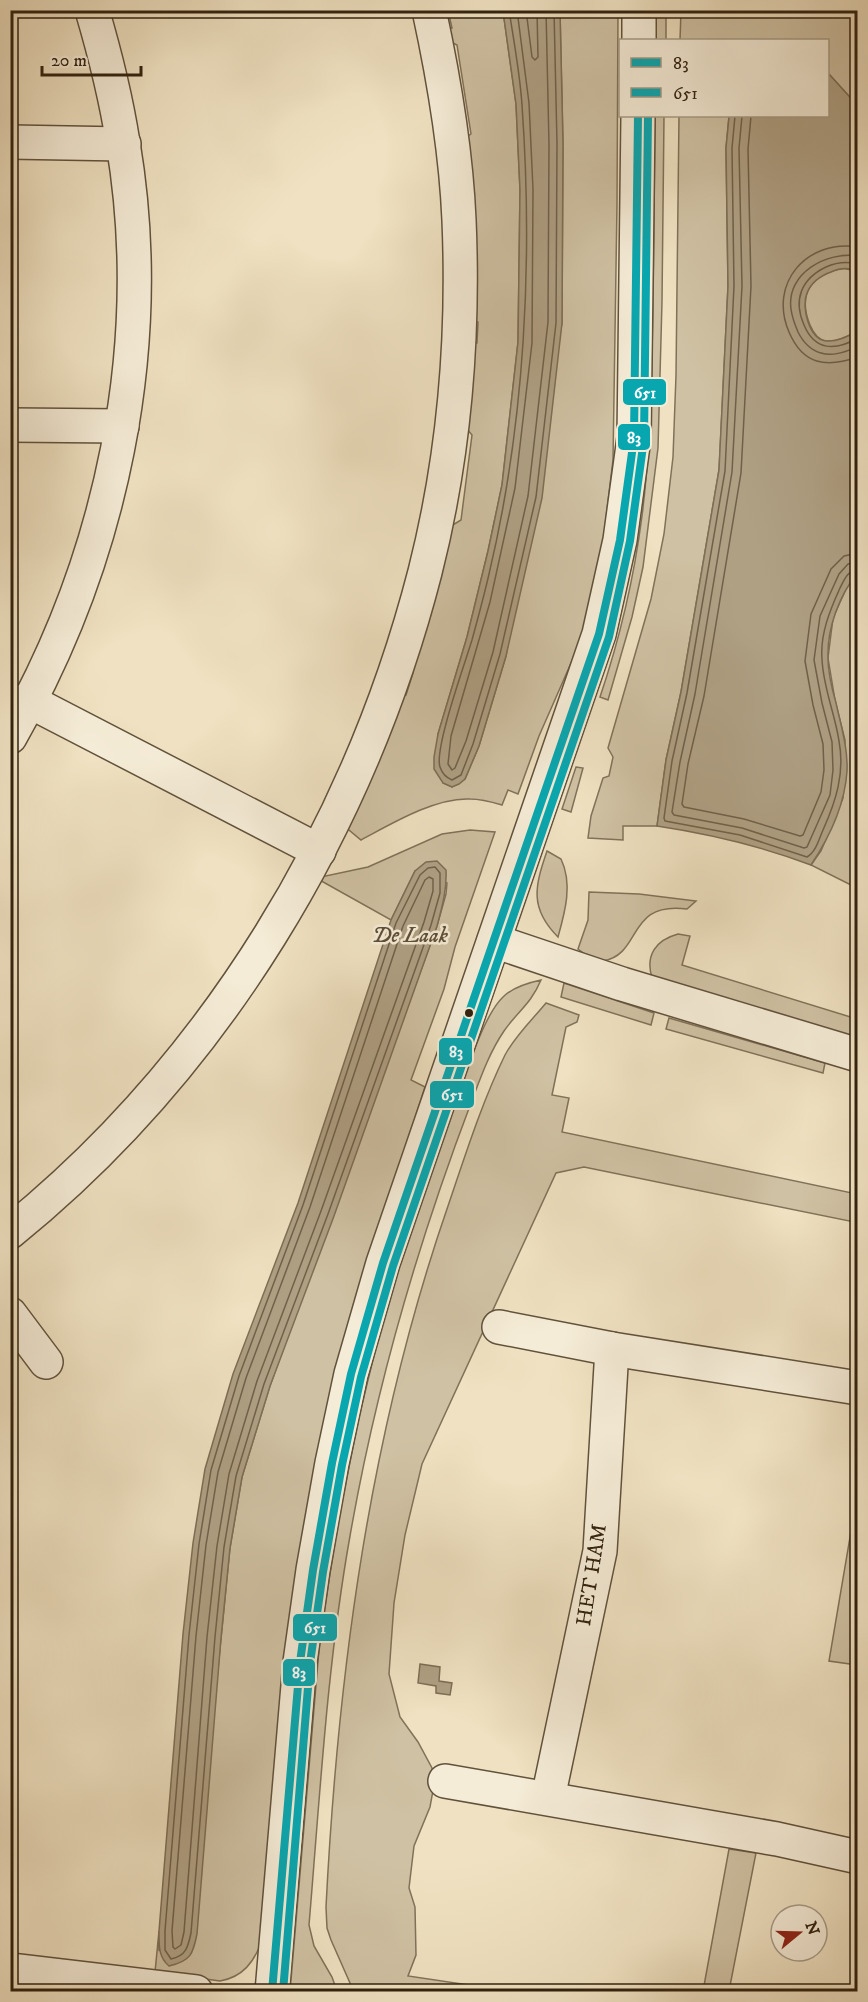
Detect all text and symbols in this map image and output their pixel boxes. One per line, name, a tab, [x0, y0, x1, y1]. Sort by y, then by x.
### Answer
scale bar	[42, 39, 141, 77]
legend	[619, 39, 829, 117]
text: 20 m	[51, 50, 87, 72]
text: 83	[673, 53, 689, 75]
text: 651	[673, 83, 698, 105]
line badge: 651	[622, 378, 667, 406]
text: 651	[634, 383, 656, 403]
line badge: 83	[617, 423, 651, 451]
text: 83	[627, 428, 641, 448]
water label: De Laak	[372, 922, 449, 949]
unlabelled marker	[463, 1007, 475, 1019]
line badge: 83	[438, 1037, 473, 1066]
text: 83	[449, 1042, 463, 1062]
line badge: 651	[429, 1080, 475, 1109]
text: 651	[441, 1085, 463, 1105]
street label: HET HAM	[571, 1522, 613, 1628]
line badge: 651	[292, 1613, 338, 1642]
text: 651	[304, 1618, 326, 1638]
line badge: 83	[282, 1658, 316, 1687]
text: 83	[292, 1663, 306, 1683]
north arrow	[769, 1903, 829, 1963]
text: N	[801, 1919, 824, 1938]

